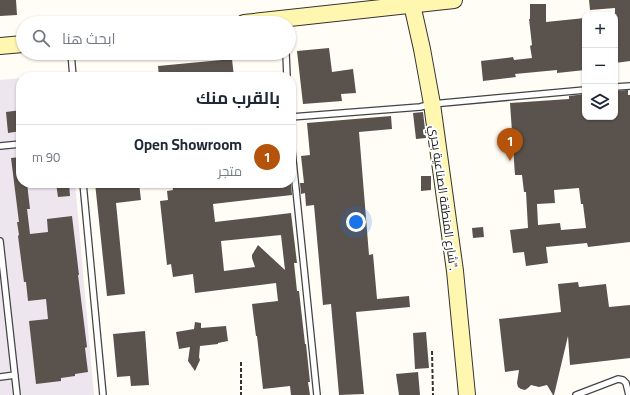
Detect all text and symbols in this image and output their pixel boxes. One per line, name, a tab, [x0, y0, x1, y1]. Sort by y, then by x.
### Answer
map controls	[582, 12, 618, 120]
button: +	[582, 12, 618, 48]
search box	[16, 16, 296, 60]
text: ابحث هنا	[62, 24, 115, 53]
icon: search	[30, 27, 52, 49]
button: −	[582, 48, 618, 84]
text: بالقرب منك	[196, 82, 280, 114]
button: layers	[582, 84, 618, 120]
street label: شارع المنطقة الصناعية بحري".	[423, 124, 466, 271]
pin: 1	[497, 128, 523, 161]
text: Open Showroom	[134, 130, 242, 159]
text: 90 m	[32, 145, 60, 169]
text: 1	[263, 145, 271, 169]
text: متجر	[218, 159, 242, 183]
your location	[346, 212, 366, 232]

